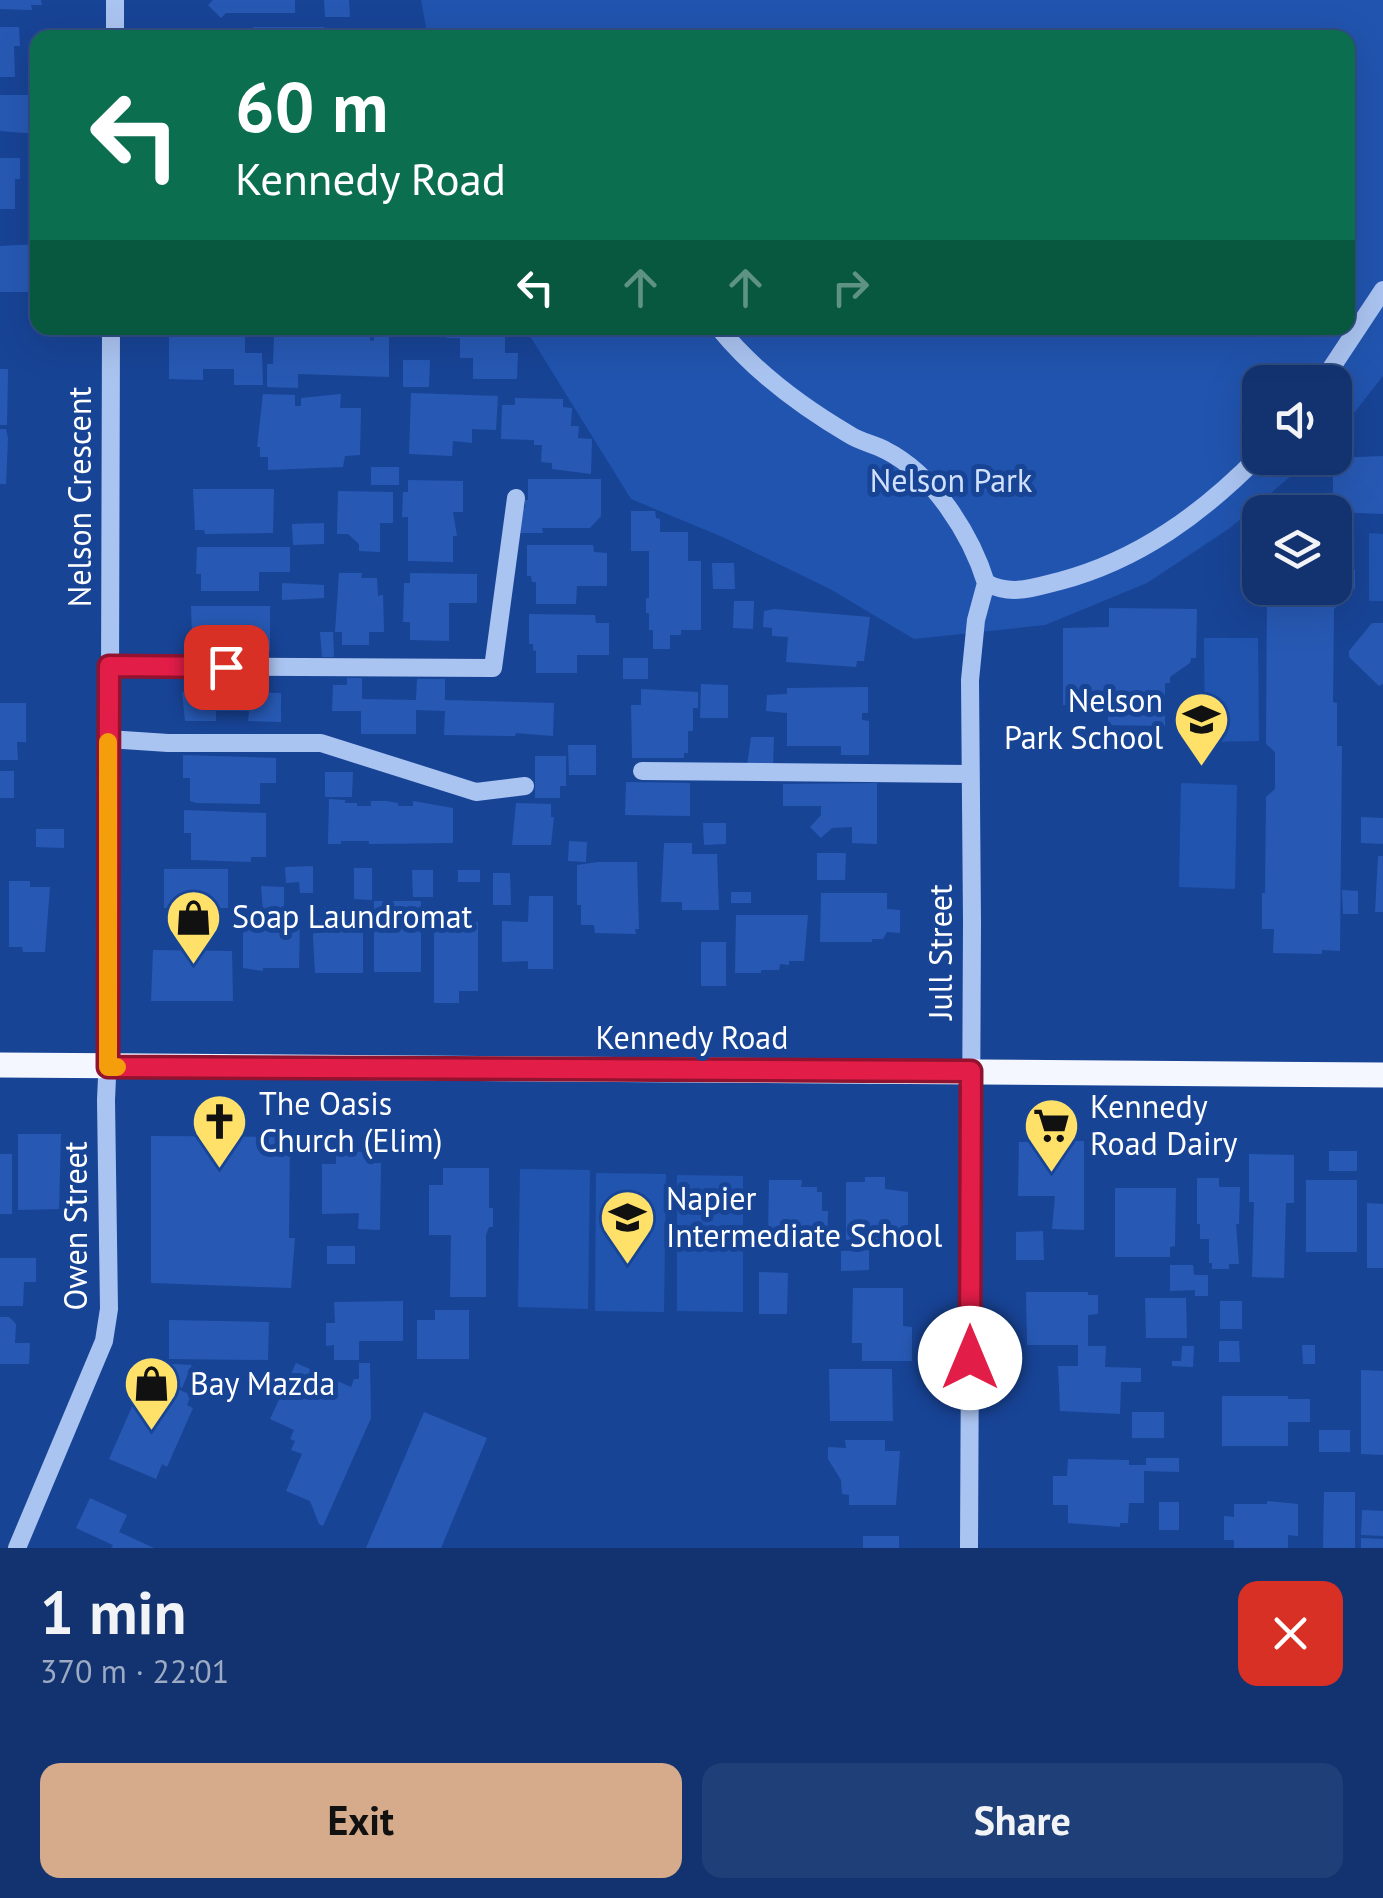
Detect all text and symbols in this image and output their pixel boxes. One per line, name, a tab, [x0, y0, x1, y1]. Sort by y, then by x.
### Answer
text: 60 m	[235, 61, 388, 151]
icon: left	[70, 70, 200, 200]
text: Kennedy Road	[235, 149, 506, 207]
icon: left	[508, 260, 563, 315]
icon: ahead	[613, 260, 668, 315]
icon: ahead	[718, 260, 773, 315]
icon: right	[823, 260, 878, 315]
map controls	[1242, 365, 1352, 605]
button: sound	[1242, 365, 1352, 475]
street label: Nelson Crescent	[58, 387, 100, 607]
park label: Nelson Park	[870, 459, 1033, 501]
button: layers	[1242, 495, 1352, 605]
pin	[184, 625, 269, 710]
icon: arrive	[199, 640, 254, 695]
place label: Nelson Park School	[1004, 679, 1164, 758]
school or university icon: Nelson Park School	[1172, 689, 1232, 768]
street label: Jull Street	[919, 884, 961, 1022]
shop icon: Soap Laundromat	[163, 887, 223, 966]
place label: Soap Laundromat	[232, 895, 473, 937]
street label: Kennedy Road	[596, 1016, 788, 1058]
place label: The Oasis Church (Elim)	[259, 1082, 442, 1161]
place label: Kennedy Road Dairy	[1090, 1085, 1238, 1164]
church icon: The Oasis Church (Elim)	[190, 1092, 250, 1171]
supermarket icon: Kennedy Road Dairy	[1021, 1095, 1081, 1174]
street label: Owen Street	[54, 1141, 96, 1311]
place label: Napier Intermediate School	[666, 1177, 943, 1256]
school or university icon: Napier Intermediate School	[597, 1187, 657, 1266]
position arrow	[918, 1306, 1022, 1410]
shop icon: Bay Mazda	[121, 1354, 181, 1433]
place label: Bay Mazda	[190, 1362, 335, 1404]
text: 1 min	[40, 1573, 186, 1651]
button: close	[1238, 1581, 1343, 1686]
text: 370 m · 22:01	[40, 1650, 229, 1692]
button: Exit	[40, 1763, 682, 1878]
button: Share	[702, 1763, 1343, 1878]

